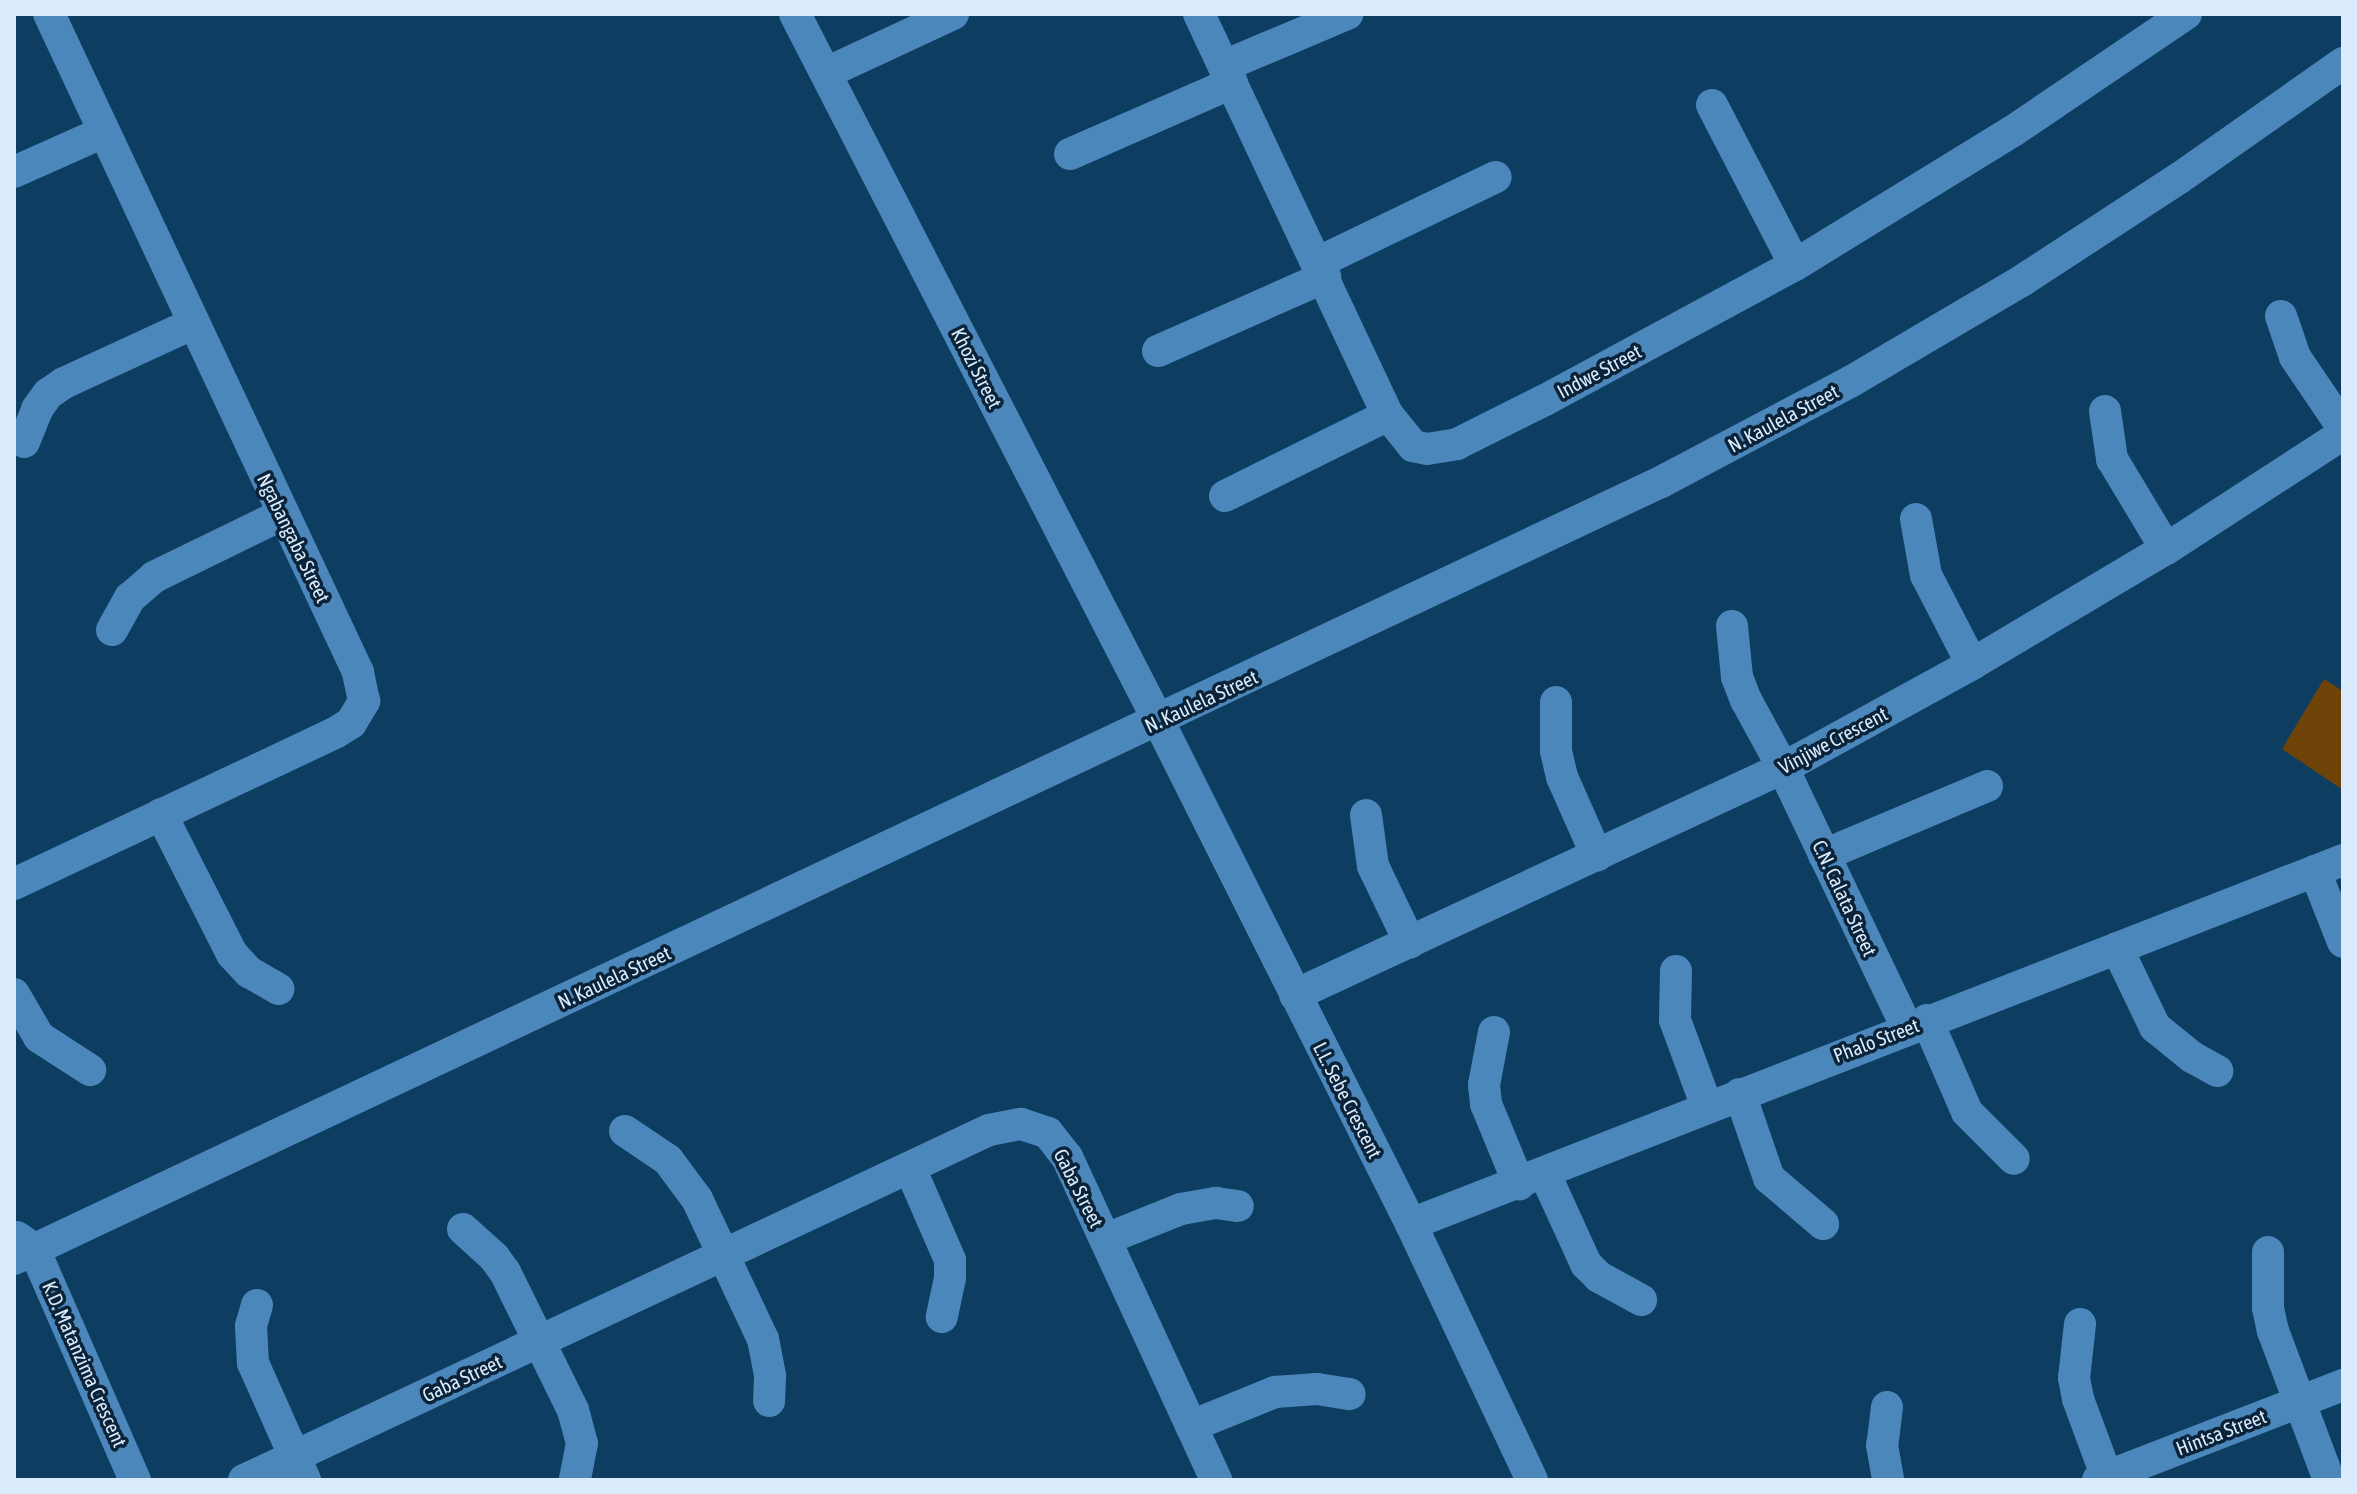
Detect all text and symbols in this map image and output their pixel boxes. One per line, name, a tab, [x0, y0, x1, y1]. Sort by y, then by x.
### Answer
street label: Khozi Street	[947, 324, 1007, 412]
street label: Indwe Street	[1553, 339, 1645, 403]
street label: N. Kaulela Street	[1724, 379, 1842, 457]
street label: Ngabangaba Street	[252, 470, 336, 606]
street label: N. Kaulela Street	[1141, 664, 1261, 738]
street label: Vinjiwe Crescent	[1774, 701, 1892, 779]
street label: C.N. Calata Street	[1808, 836, 1882, 960]
street label: N. Kaulela Street	[554, 940, 674, 1014]
street label: Phalo Street	[1830, 1013, 1922, 1067]
street label: L.L. Sebe Crescent	[1308, 1038, 1388, 1162]
street label: Gaba Street	[1049, 1145, 1109, 1231]
street label: K.D. Matanzima Crescent	[38, 1277, 132, 1451]
street label: Gaba Street	[418, 1349, 506, 1407]
street label: Hintsa Street	[2173, 1404, 2269, 1460]

